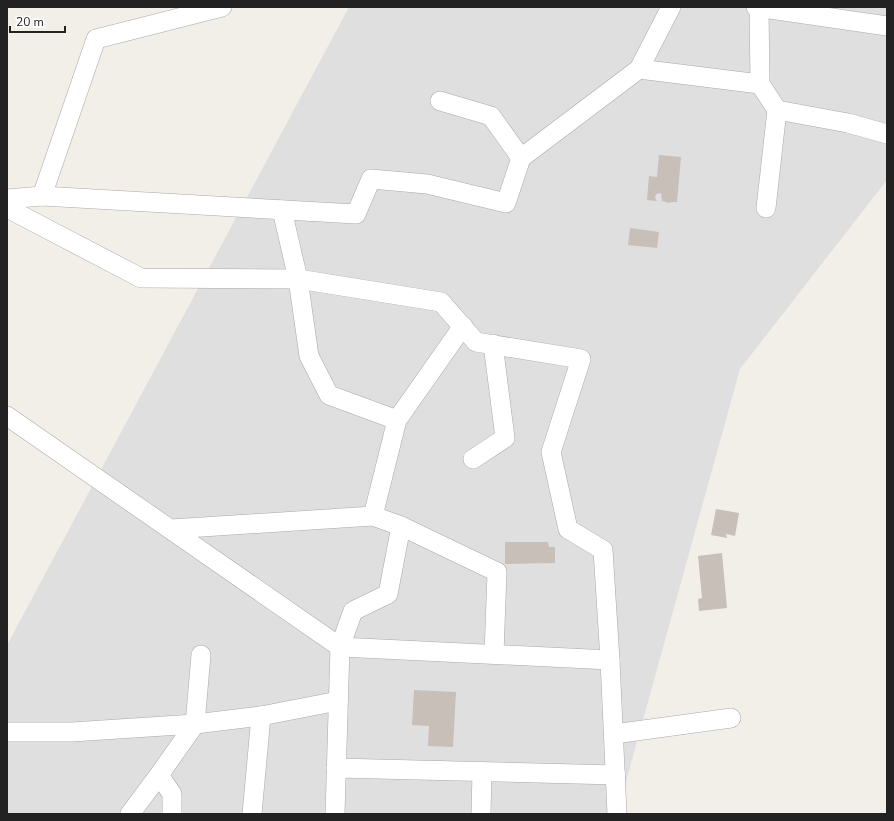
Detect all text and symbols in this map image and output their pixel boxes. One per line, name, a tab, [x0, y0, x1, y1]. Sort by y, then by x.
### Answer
scale bar	[10, 8, 65, 34]
text: 20 m	[16, 14, 44, 30]

